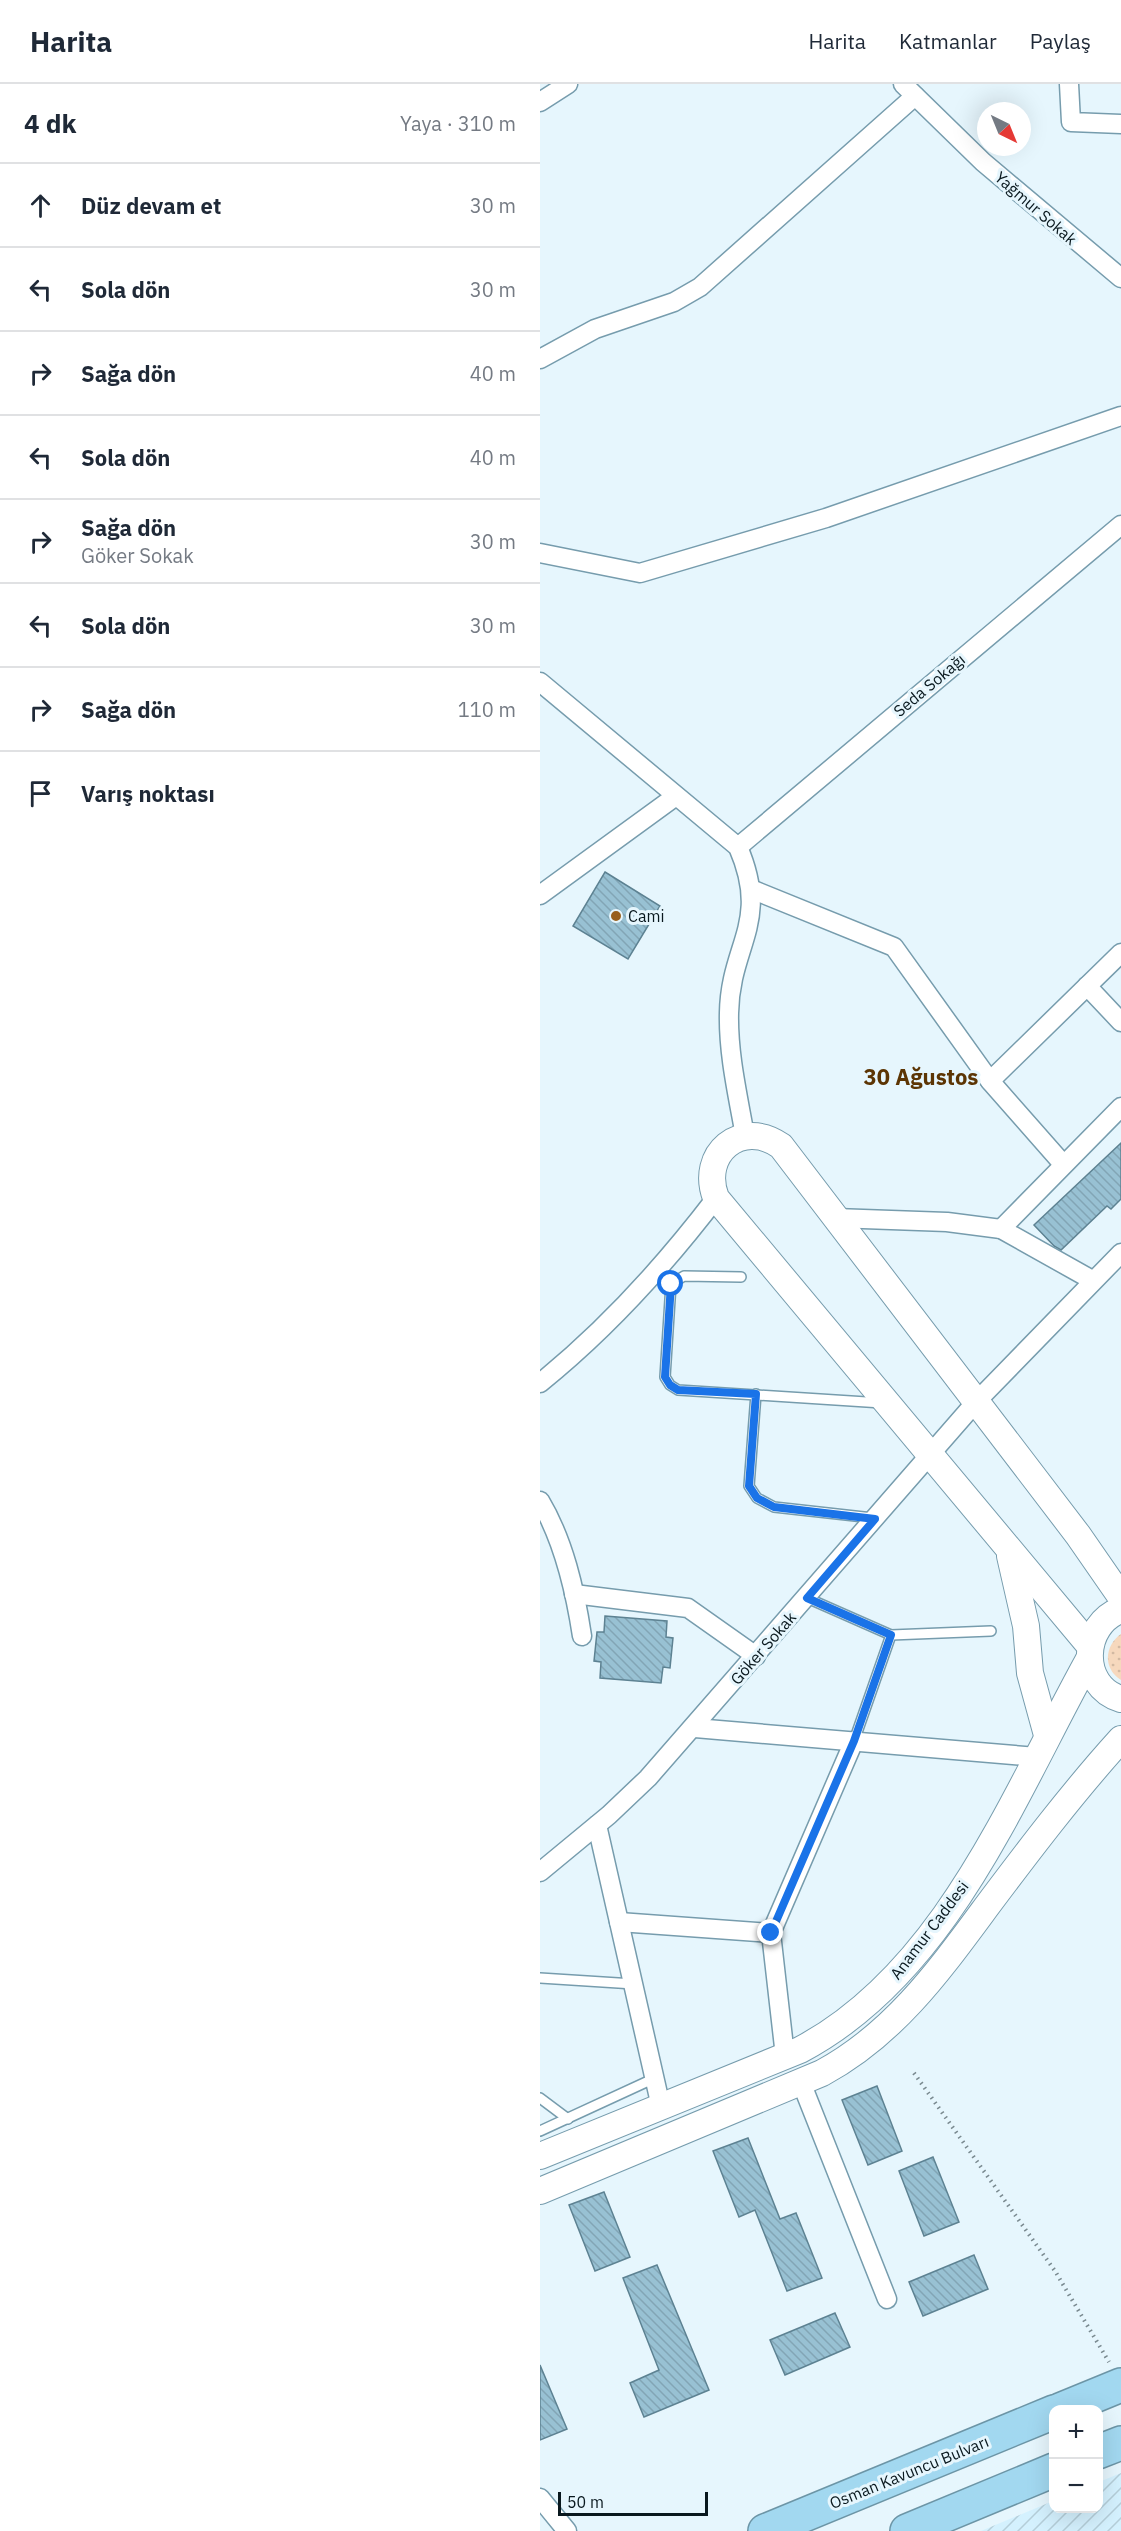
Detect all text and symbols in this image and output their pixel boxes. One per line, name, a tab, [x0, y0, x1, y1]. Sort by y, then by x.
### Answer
text: Harita	[30, 23, 112, 60]
text: Harita	[808, 27, 866, 55]
text: Katmanlar	[899, 27, 997, 55]
text: Paylaş	[1030, 27, 1091, 55]
north arrow	[977, 102, 1031, 156]
text: 4 dk	[24, 106, 77, 140]
text: Yaya · 310 m	[400, 110, 516, 137]
street label: Yağmur Sokak	[991, 167, 1081, 249]
icon: ahead	[24, 189, 57, 222]
text: Düz devam et	[81, 191, 221, 220]
text: 30 m	[470, 192, 516, 219]
icon: left	[24, 273, 57, 306]
text: Sola dön	[81, 275, 170, 304]
text: 30 m	[470, 276, 516, 303]
icon: right	[24, 357, 57, 390]
text: Sağa dön	[81, 359, 176, 388]
text: 40 m	[470, 360, 516, 387]
icon: left	[24, 441, 57, 474]
text: Sola dön	[81, 443, 170, 472]
text: 40 m	[470, 444, 516, 471]
text: Sağa dön	[81, 513, 176, 542]
icon: right	[24, 525, 57, 558]
text: 30 m	[470, 528, 516, 555]
text: Göker Sokak	[81, 542, 194, 569]
icon: left	[24, 609, 57, 642]
text: Sola dön	[81, 611, 170, 640]
text: 30 m	[470, 612, 516, 639]
street label: Seda Sokağı	[889, 649, 969, 721]
icon: right	[24, 693, 57, 726]
text: Sağa dön	[81, 695, 176, 724]
text: 110 m	[458, 696, 516, 723]
icon: arrive	[24, 777, 57, 810]
text: Varış noktası	[81, 779, 215, 808]
place label: Cami	[628, 906, 664, 926]
marker: Cami	[609, 909, 623, 923]
district label: 30 Ağustos	[864, 1062, 978, 1091]
route start	[657, 1270, 683, 1296]
street label: Göker Sokak	[726, 1607, 801, 1689]
street label: Anamur Caddesi	[885, 1877, 973, 1983]
route end	[757, 1919, 783, 1945]
map controls	[1049, 2405, 1103, 2513]
button: +	[1049, 2405, 1103, 2459]
street label: Osman Kavuncu Bulvarı	[827, 2431, 991, 2513]
button: −	[1049, 2459, 1103, 2513]
scale bar	[558, 2489, 708, 2516]
text: 50 m	[567, 2492, 604, 2512]

